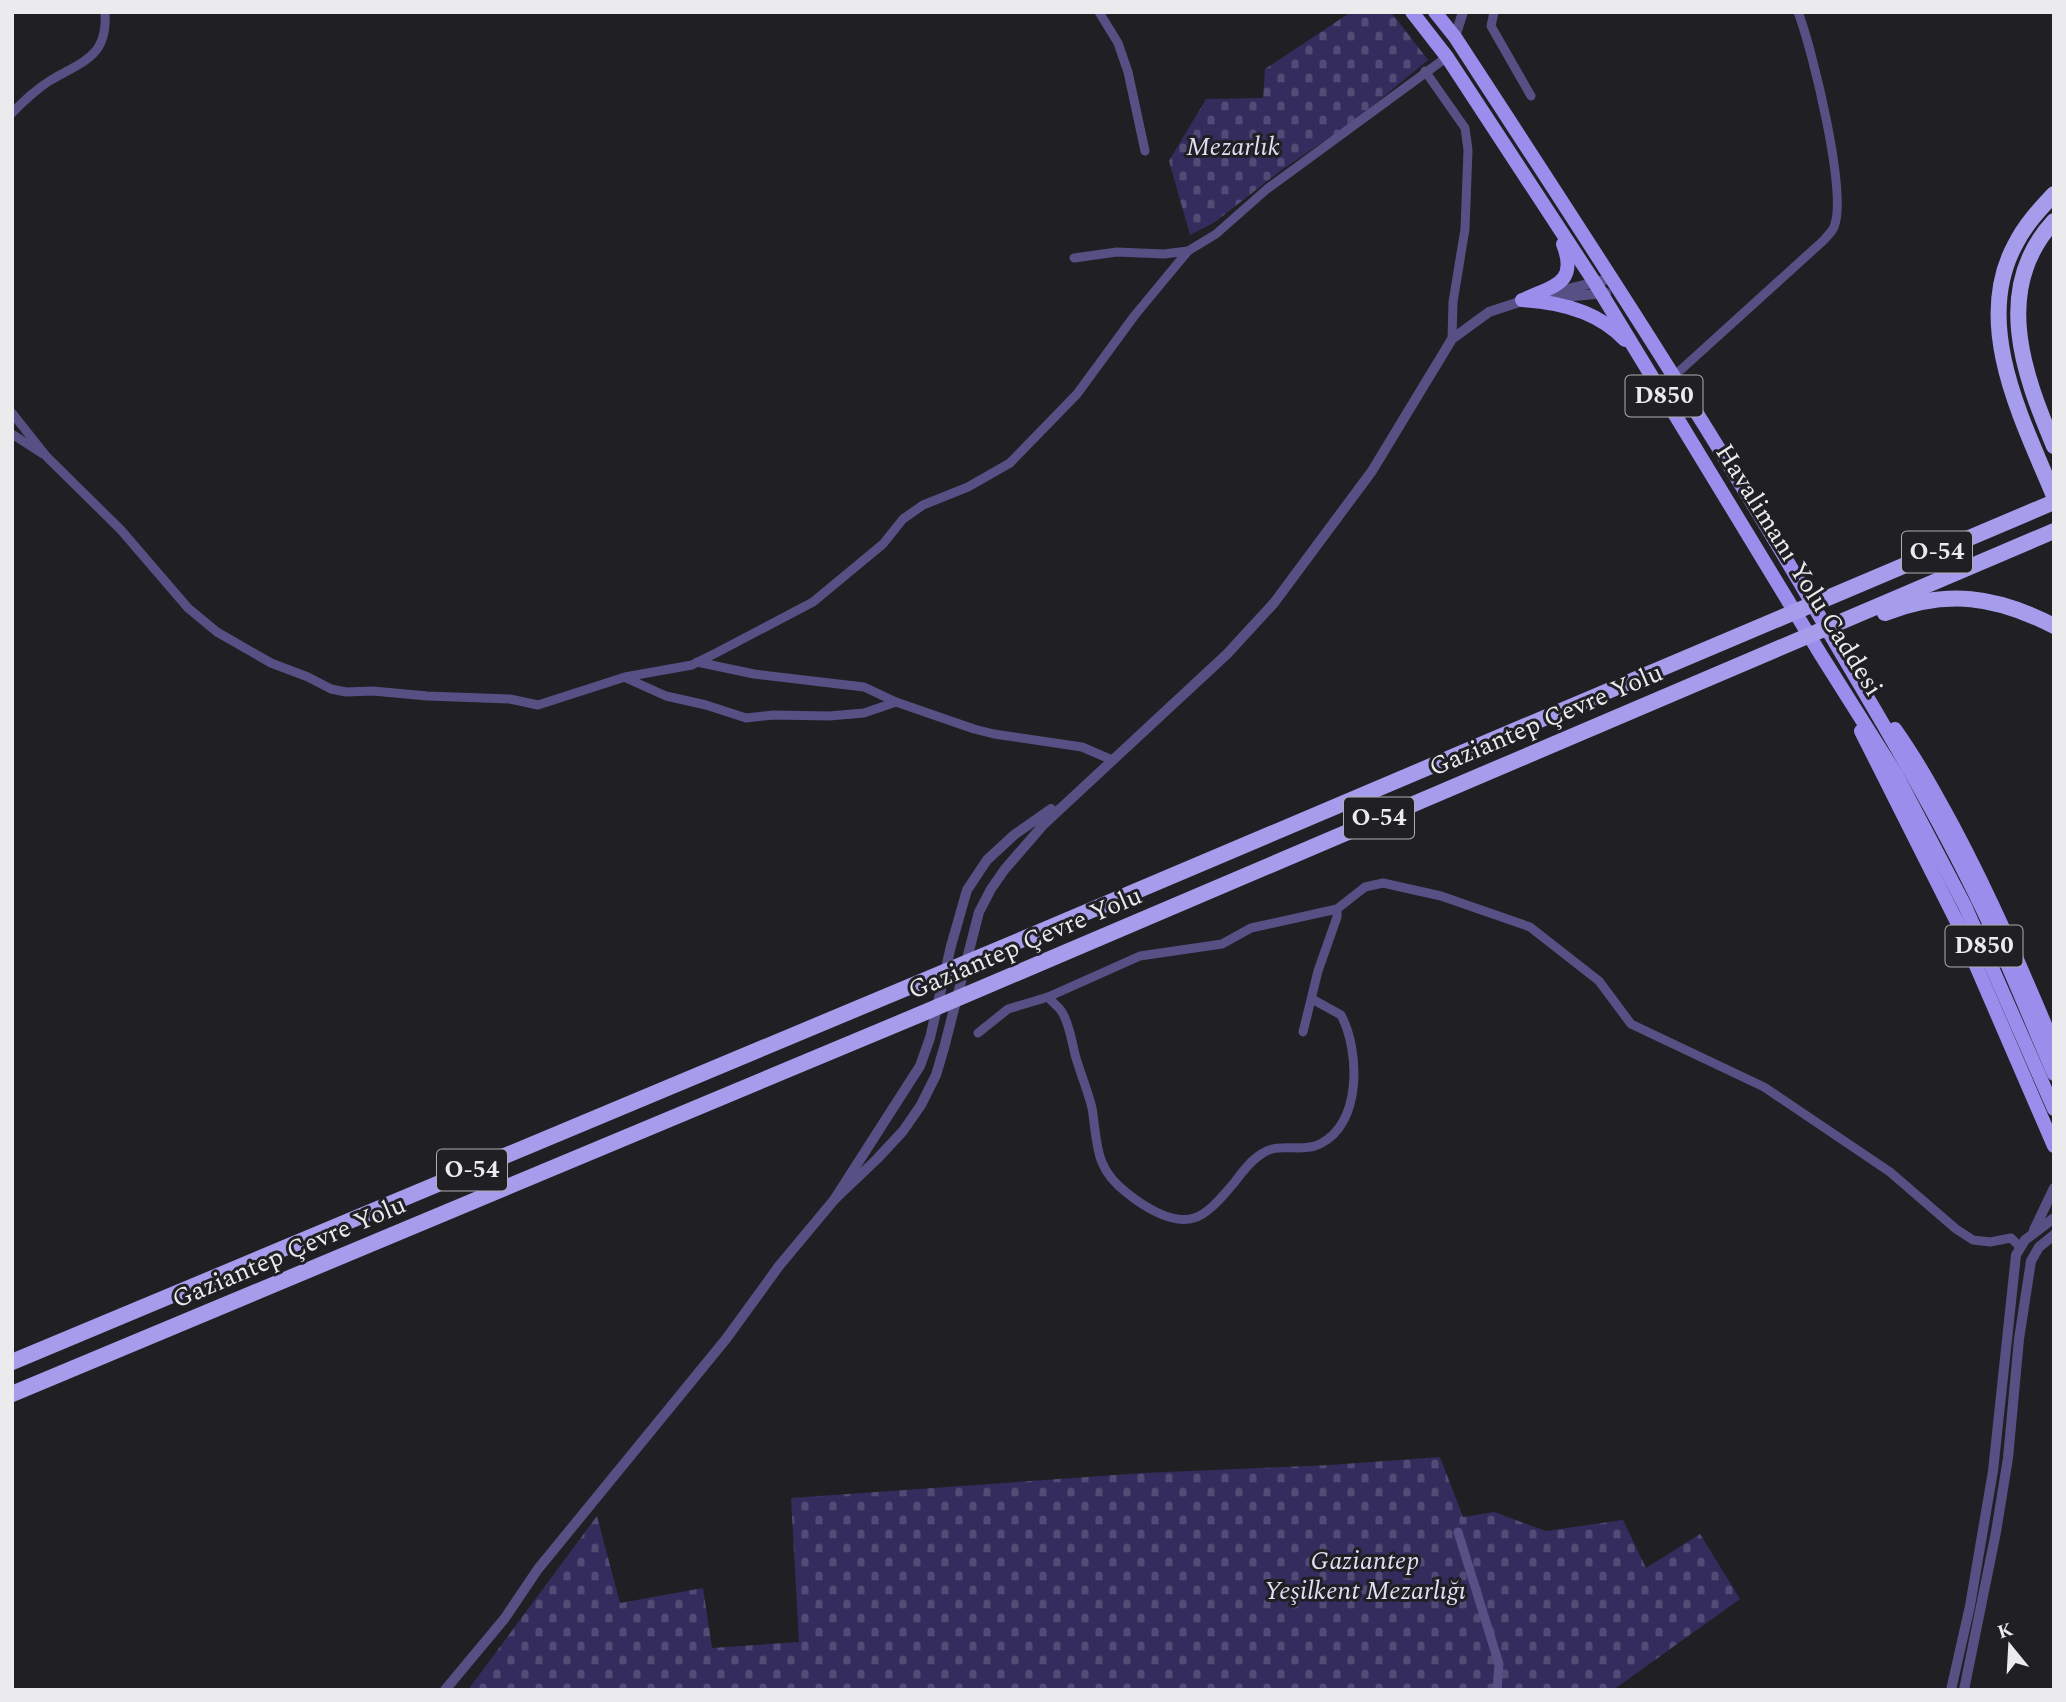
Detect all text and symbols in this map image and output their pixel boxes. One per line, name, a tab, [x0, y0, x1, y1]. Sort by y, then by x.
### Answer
park label: Mezarlık	[1186, 127, 1280, 167]
road number: D850	[1626, 376, 1702, 416]
street label: Havalimanı Yolu Caddesi	[1705, 436, 1893, 704]
road number: O-54	[1902, 532, 1972, 572]
street label: Gaziantep Çevre Yolu	[1423, 653, 1669, 787]
road number: O-54	[1344, 798, 1414, 838]
street label: Gaziantep Çevre Yolu	[902, 876, 1148, 1010]
road number: D850	[1946, 926, 2022, 966]
road number: O-54	[437, 1150, 507, 1190]
street label: Gaziantep Çevre Yolu	[166, 1185, 412, 1319]
park label: Gaziantep Yeşilkent Mezarlığı	[1264, 1541, 1466, 1611]
north arrow	[1975, 1611, 2045, 1681]
text: K	[1994, 1615, 2017, 1647]

